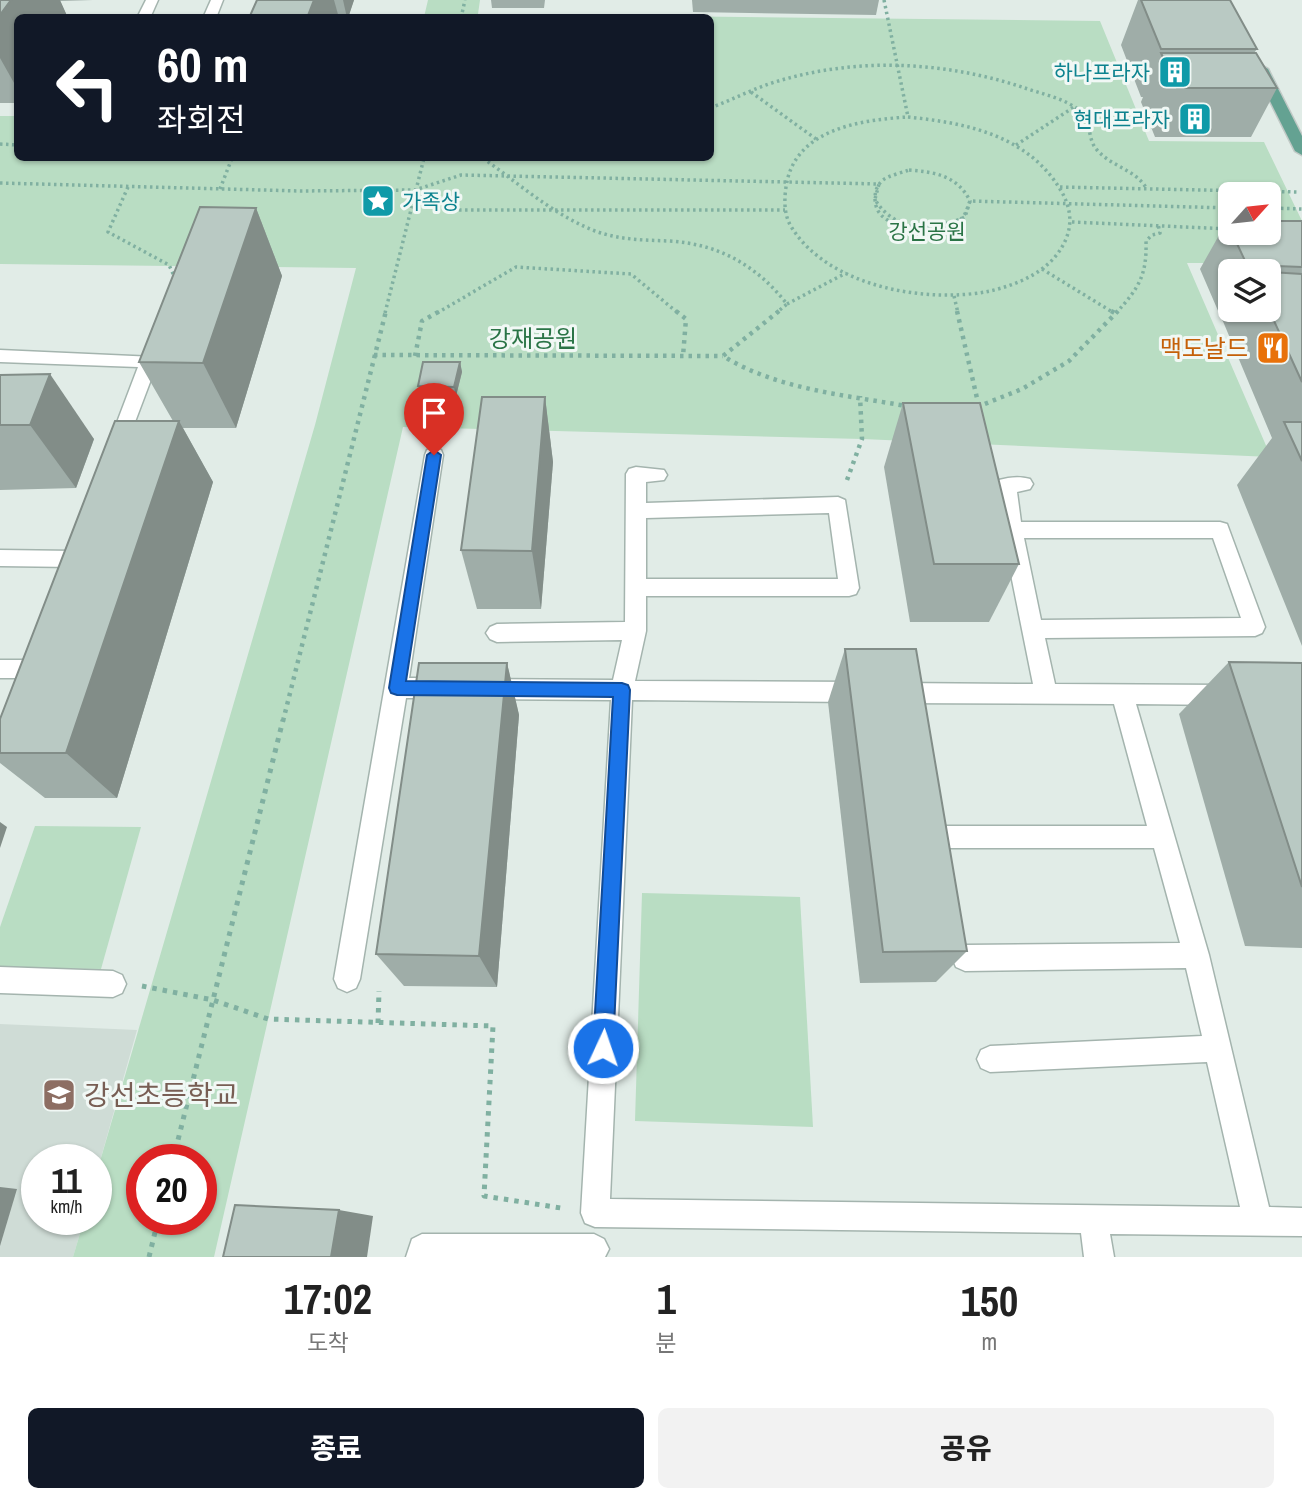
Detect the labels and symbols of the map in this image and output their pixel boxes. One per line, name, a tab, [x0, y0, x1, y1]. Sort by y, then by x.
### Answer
building icon: 하나프라자	[1156, 53, 1194, 91]
place label: 하나프라자	[1053, 58, 1150, 87]
building icon: 현대프라자	[1176, 100, 1214, 138]
place label: 현대프라자	[1073, 105, 1170, 134]
place icon: 가족상	[359, 182, 397, 220]
north arrow	[1218, 182, 1281, 245]
place label: 가족상	[402, 187, 460, 216]
park label: 강선공원	[888, 217, 966, 246]
park label: 강재공원	[489, 322, 577, 354]
restaurant icon: 맥도날드	[1254, 329, 1292, 367]
place label: 맥도날드	[1160, 332, 1248, 364]
pin	[404, 383, 464, 455]
position arrow	[566, 1011, 640, 1085]
school or university icon: 강선초등학교	[40, 1076, 78, 1114]
place label: 강선초등학교	[84, 1076, 239, 1114]
speed limit sign: 20	[126, 1144, 217, 1235]

